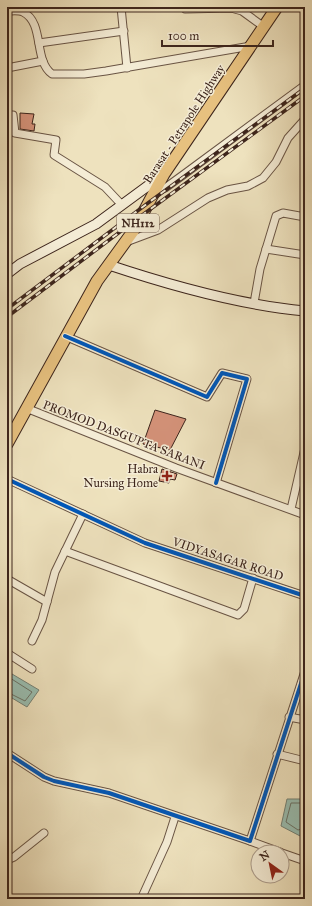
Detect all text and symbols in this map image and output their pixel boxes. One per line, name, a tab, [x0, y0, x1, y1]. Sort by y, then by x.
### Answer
scale bar	[162, 22, 273, 48]
text: 100 m	[168, 29, 199, 43]
street label: Barasat - Petrapole Highway	[140, 62, 229, 187]
road number: NH112	[117, 214, 159, 232]
street label: PROMOD DASGUPTA SARANI	[41, 398, 207, 472]
place label: Habra Nursing Home	[83, 462, 159, 491]
marker: Habra Nursing Home	[161, 470, 173, 482]
street label: VIDYASAGAR ROAD	[170, 534, 285, 584]
north arrow	[250, 844, 290, 884]
text: N	[257, 848, 273, 864]

